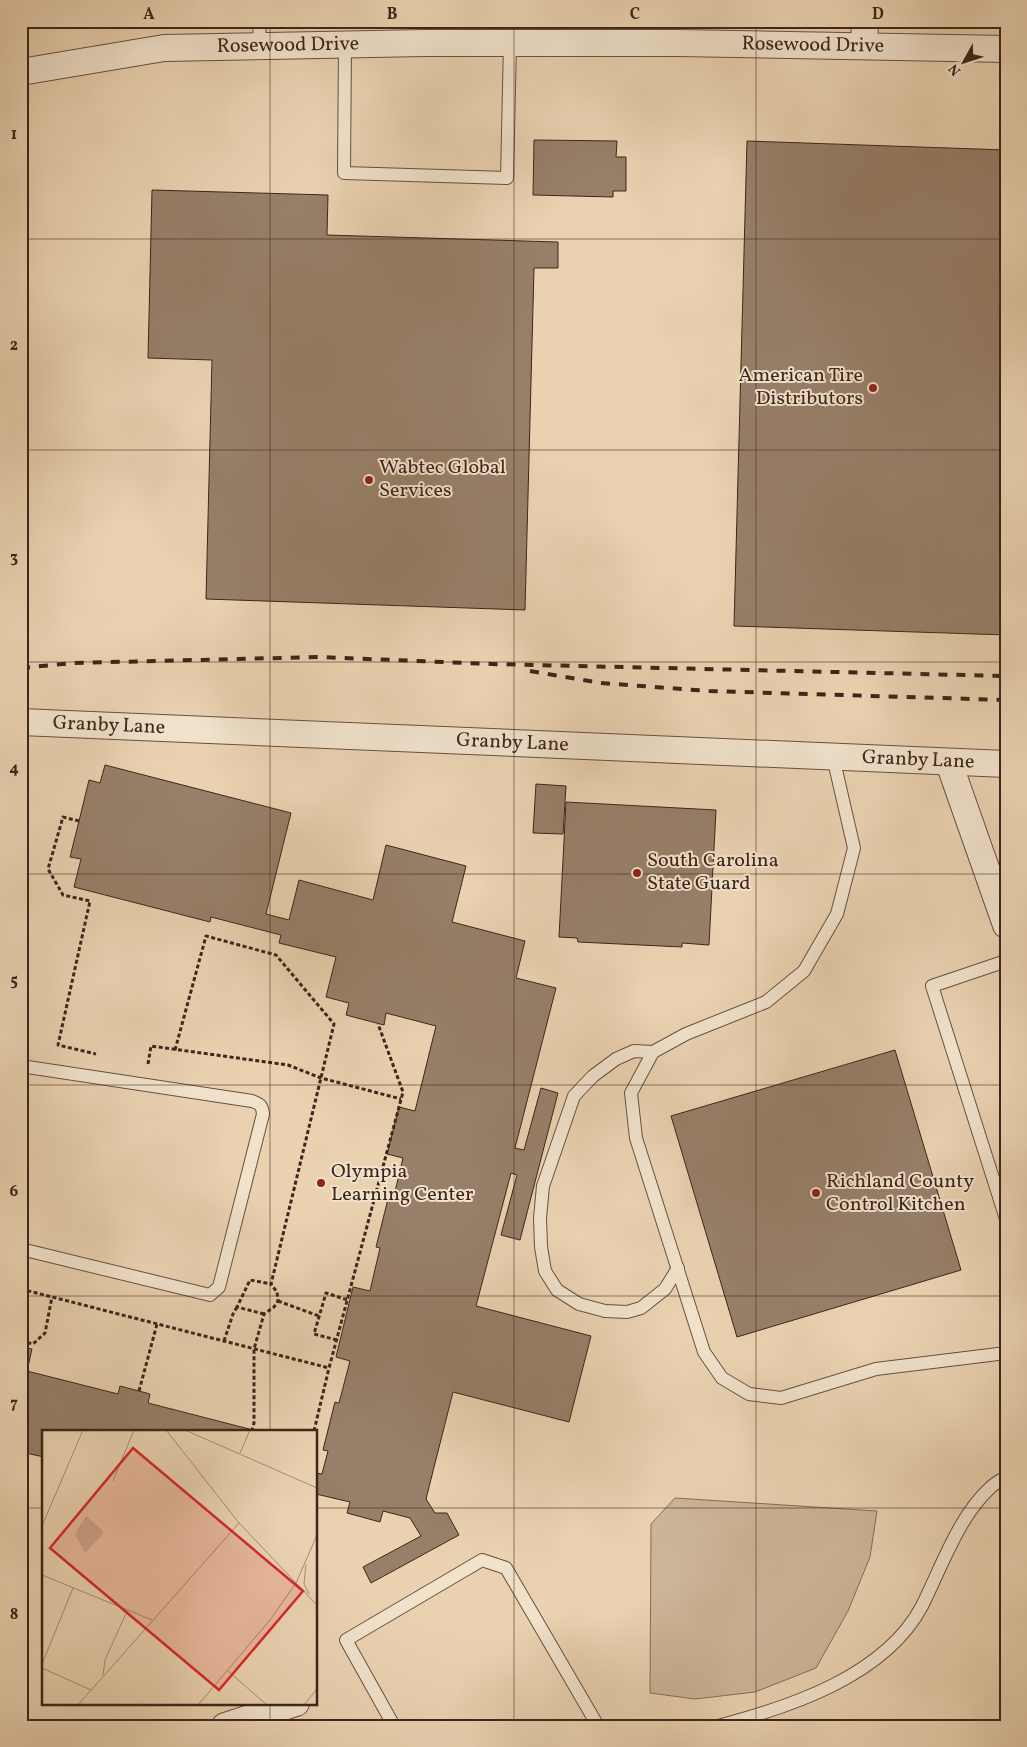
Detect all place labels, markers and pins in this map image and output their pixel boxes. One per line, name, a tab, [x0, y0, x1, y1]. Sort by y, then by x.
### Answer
place label: American Tire Distributors	[739, 362, 863, 413]
marker: American Tire Distributors	[867, 382, 879, 394]
place label: Wabtec Global Services	[379, 454, 506, 505]
marker: Wabtec Global Services	[363, 474, 375, 486]
place label: South Carolina State Guard	[647, 847, 779, 898]
marker: South Carolina State Guard	[631, 867, 643, 879]
place label: Olympia Learning Center	[331, 1158, 473, 1209]
place label: Richland County Control Kitchen	[826, 1168, 974, 1219]
marker: Olympia Learning Center	[315, 1177, 327, 1189]
marker: Richland County Control Kitchen	[810, 1187, 822, 1199]

